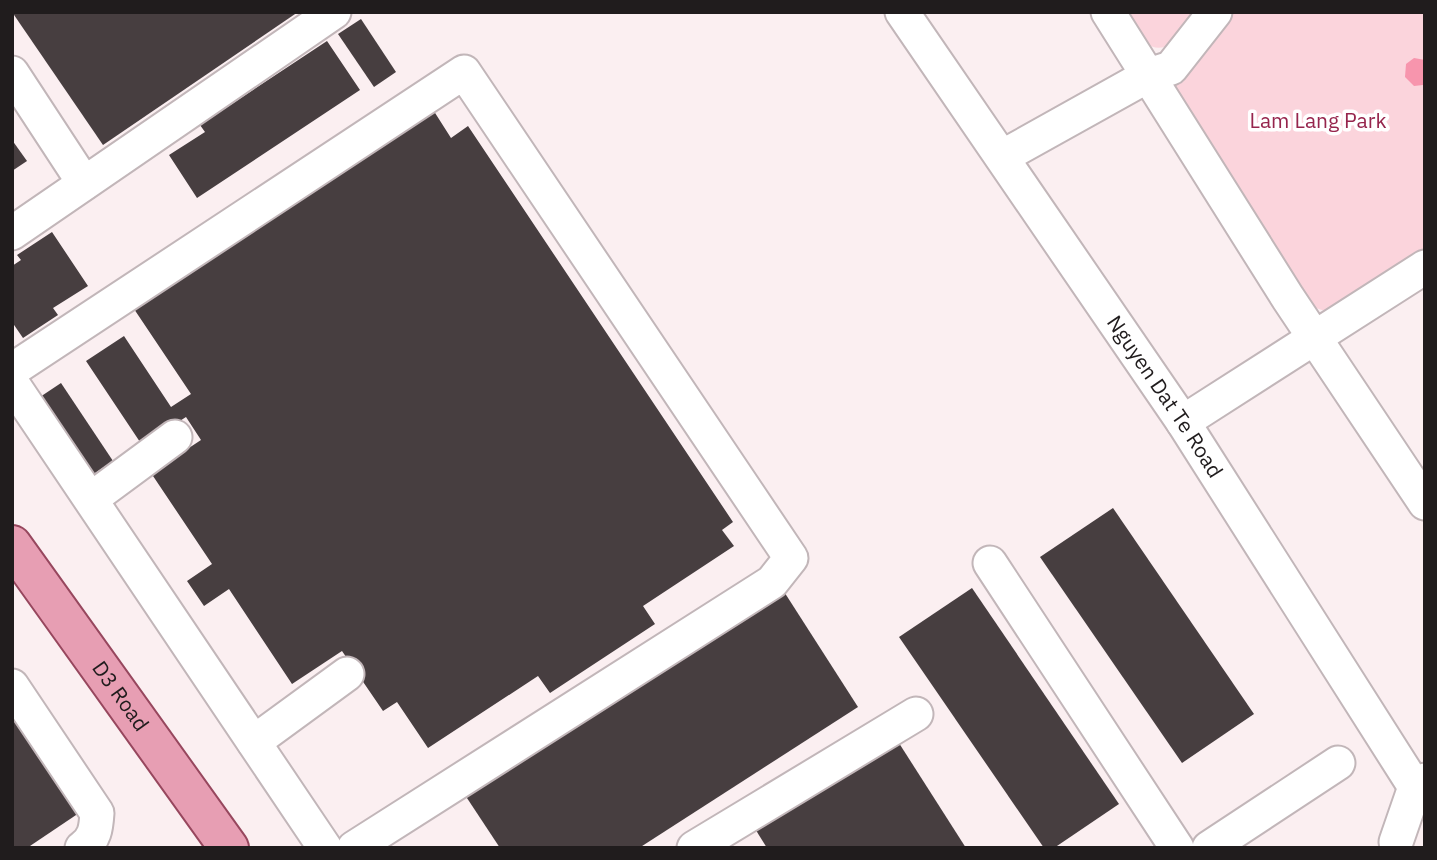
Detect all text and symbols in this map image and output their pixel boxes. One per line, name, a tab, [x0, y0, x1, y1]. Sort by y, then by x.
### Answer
park label: Lam Lang Park	[1249, 106, 1387, 134]
street label: Nguyen Dat Te Road	[1101, 310, 1230, 483]
street label: D3 Road	[86, 655, 156, 736]

